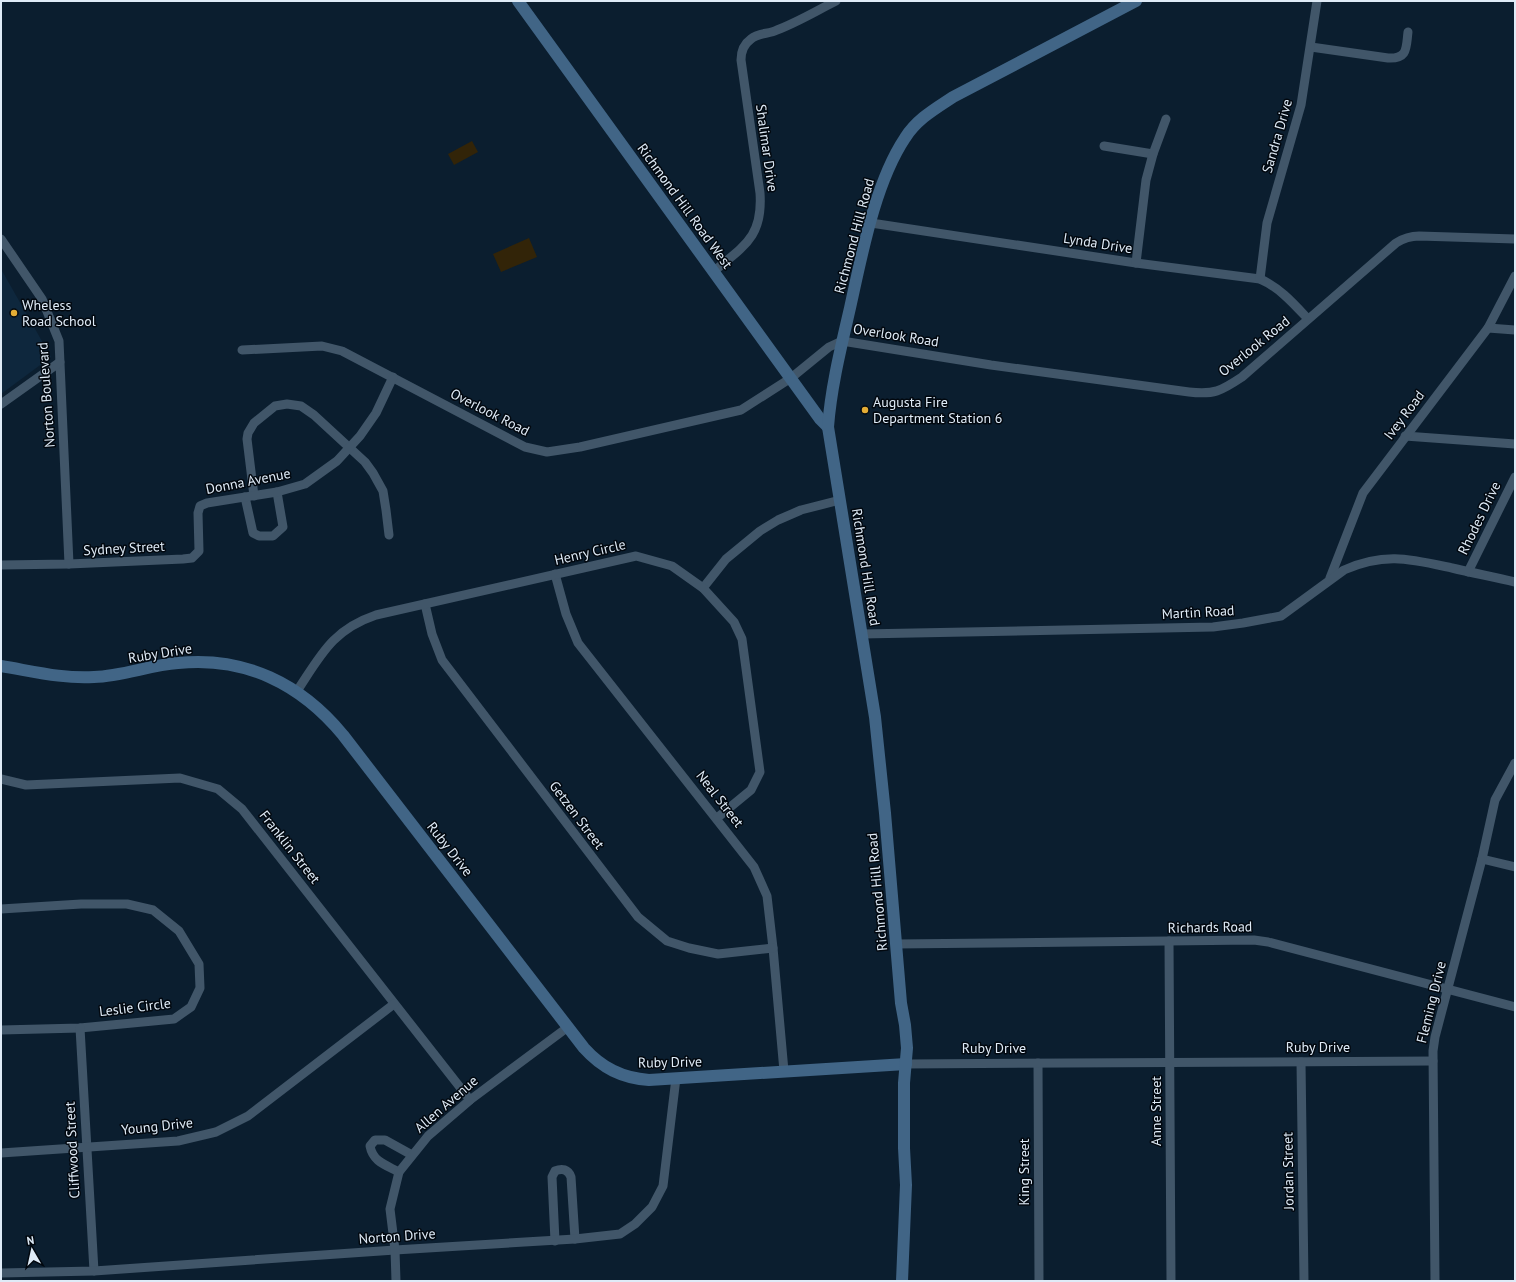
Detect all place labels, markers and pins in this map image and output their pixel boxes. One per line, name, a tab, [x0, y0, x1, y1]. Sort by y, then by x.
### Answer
place label: Wheless Road School	[22, 296, 96, 330]
marker: Wheless Road School	[9, 308, 19, 318]
place label: Augusta Fire Department Station 6	[873, 393, 1003, 427]
marker: Augusta Fire Department Station 6	[860, 405, 870, 415]

